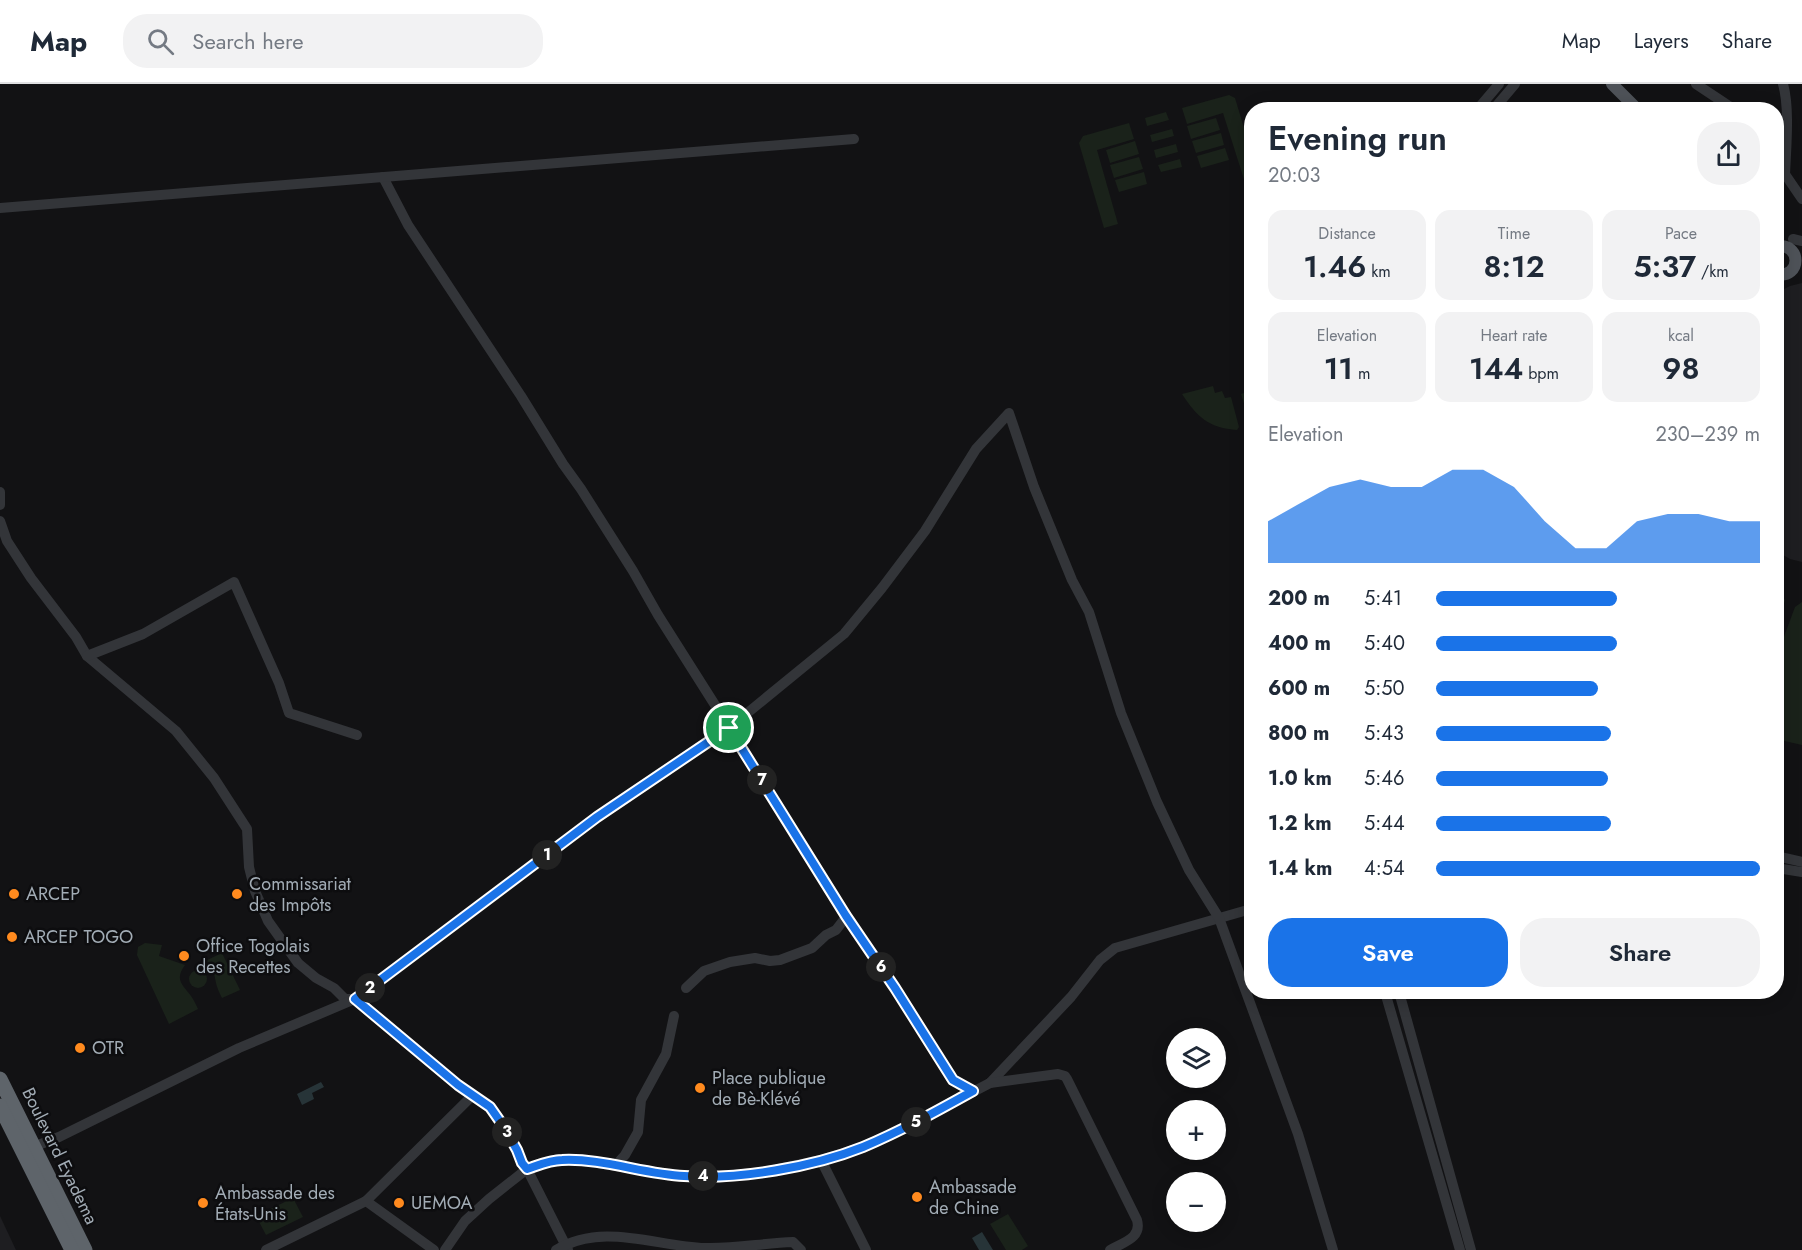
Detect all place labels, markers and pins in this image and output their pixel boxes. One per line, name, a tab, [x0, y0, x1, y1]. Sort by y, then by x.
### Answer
pin	[703, 702, 754, 753]
pin: 7	[747, 765, 777, 795]
pin: 1	[532, 840, 562, 870]
place label: Commissariat des Impôts	[249, 871, 352, 918]
place label: ARCEP	[26, 881, 80, 907]
marker: ARCEP	[7, 887, 21, 901]
marker: Commissariat des Impôts	[230, 887, 244, 901]
place label: ARCEP TOGO	[24, 924, 133, 950]
marker: ARCEP TOGO	[5, 930, 19, 944]
place label: Office Togolais des Recettes	[196, 933, 310, 980]
marker: Office Togolais des Recettes	[177, 949, 191, 963]
pin: 6	[866, 952, 896, 982]
pin: 2	[355, 973, 385, 1003]
place label: OTR	[92, 1035, 124, 1061]
marker: OTR	[73, 1041, 87, 1055]
place label: Place publique de Bè-Klévé	[712, 1065, 826, 1112]
marker: Place publique de Bè-Klévé	[693, 1081, 707, 1095]
pin: 5	[901, 1107, 931, 1137]
pin: 3	[492, 1117, 522, 1147]
pin: 4	[688, 1161, 718, 1191]
place label: Ambassade de Chine	[929, 1174, 1017, 1221]
place label: Ambassade des États-Unis	[215, 1180, 335, 1227]
place label: UEMOA	[411, 1190, 472, 1216]
marker: Ambassade de Chine	[910, 1190, 924, 1204]
marker: Ambassade des États-Unis	[196, 1196, 210, 1210]
marker: UEMOA	[392, 1196, 406, 1210]

